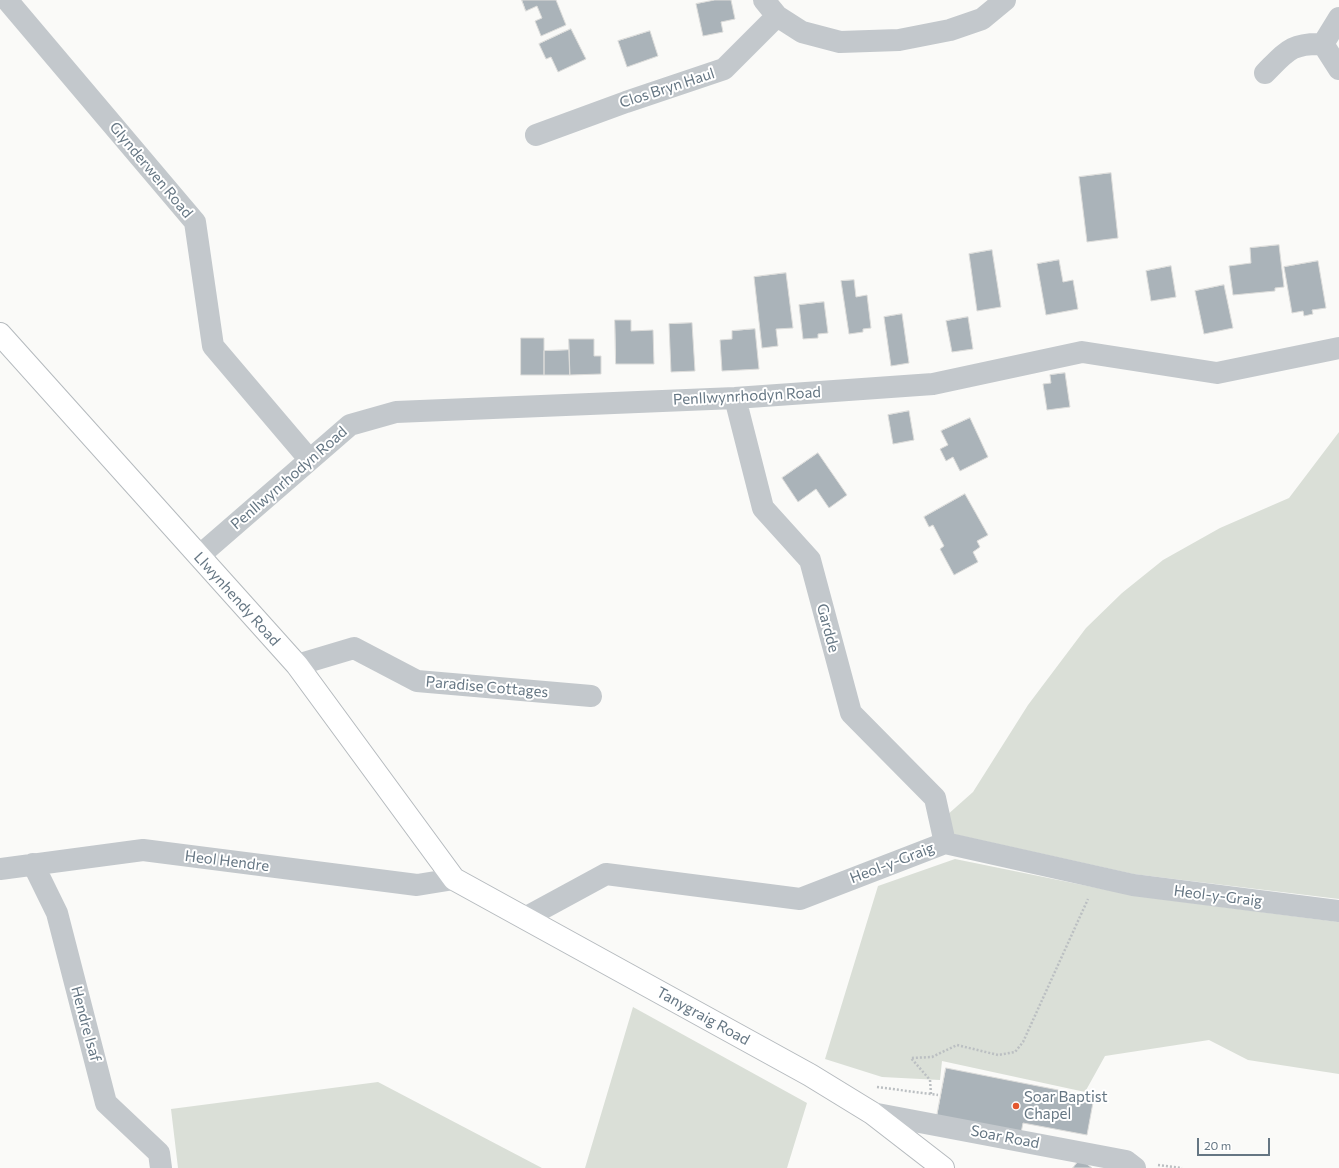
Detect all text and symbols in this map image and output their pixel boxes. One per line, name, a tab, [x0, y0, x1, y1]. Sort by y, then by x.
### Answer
street label: Clos Bryn Haul	[617, 64, 717, 112]
street label: Glynderwen Road	[106, 118, 196, 222]
street label: Penllwynrhodyn Road	[673, 383, 821, 409]
street label: Penllwynrhodyn Road	[227, 423, 351, 533]
street label: Llwynhendy Road	[190, 548, 284, 650]
street label: Gardde	[813, 602, 843, 654]
street label: Paradise Cottages	[425, 673, 549, 701]
street label: Heol-y-Graig	[847, 839, 937, 887]
street label: Heol Hendre	[184, 847, 270, 875]
street label: Heol-y-Graig	[1173, 882, 1263, 910]
street label: Tanygraig Road	[653, 983, 753, 1049]
street label: Hendre Isaf	[67, 984, 105, 1064]
place label: Soar Baptist Chapel	[1024, 1088, 1108, 1123]
marker: Soar Baptist Chapel	[1011, 1101, 1021, 1111]
street label: Soar Road	[969, 1122, 1041, 1152]
scale bar	[1199, 1130, 1272, 1156]
text: 20 m	[1204, 1138, 1231, 1152]

